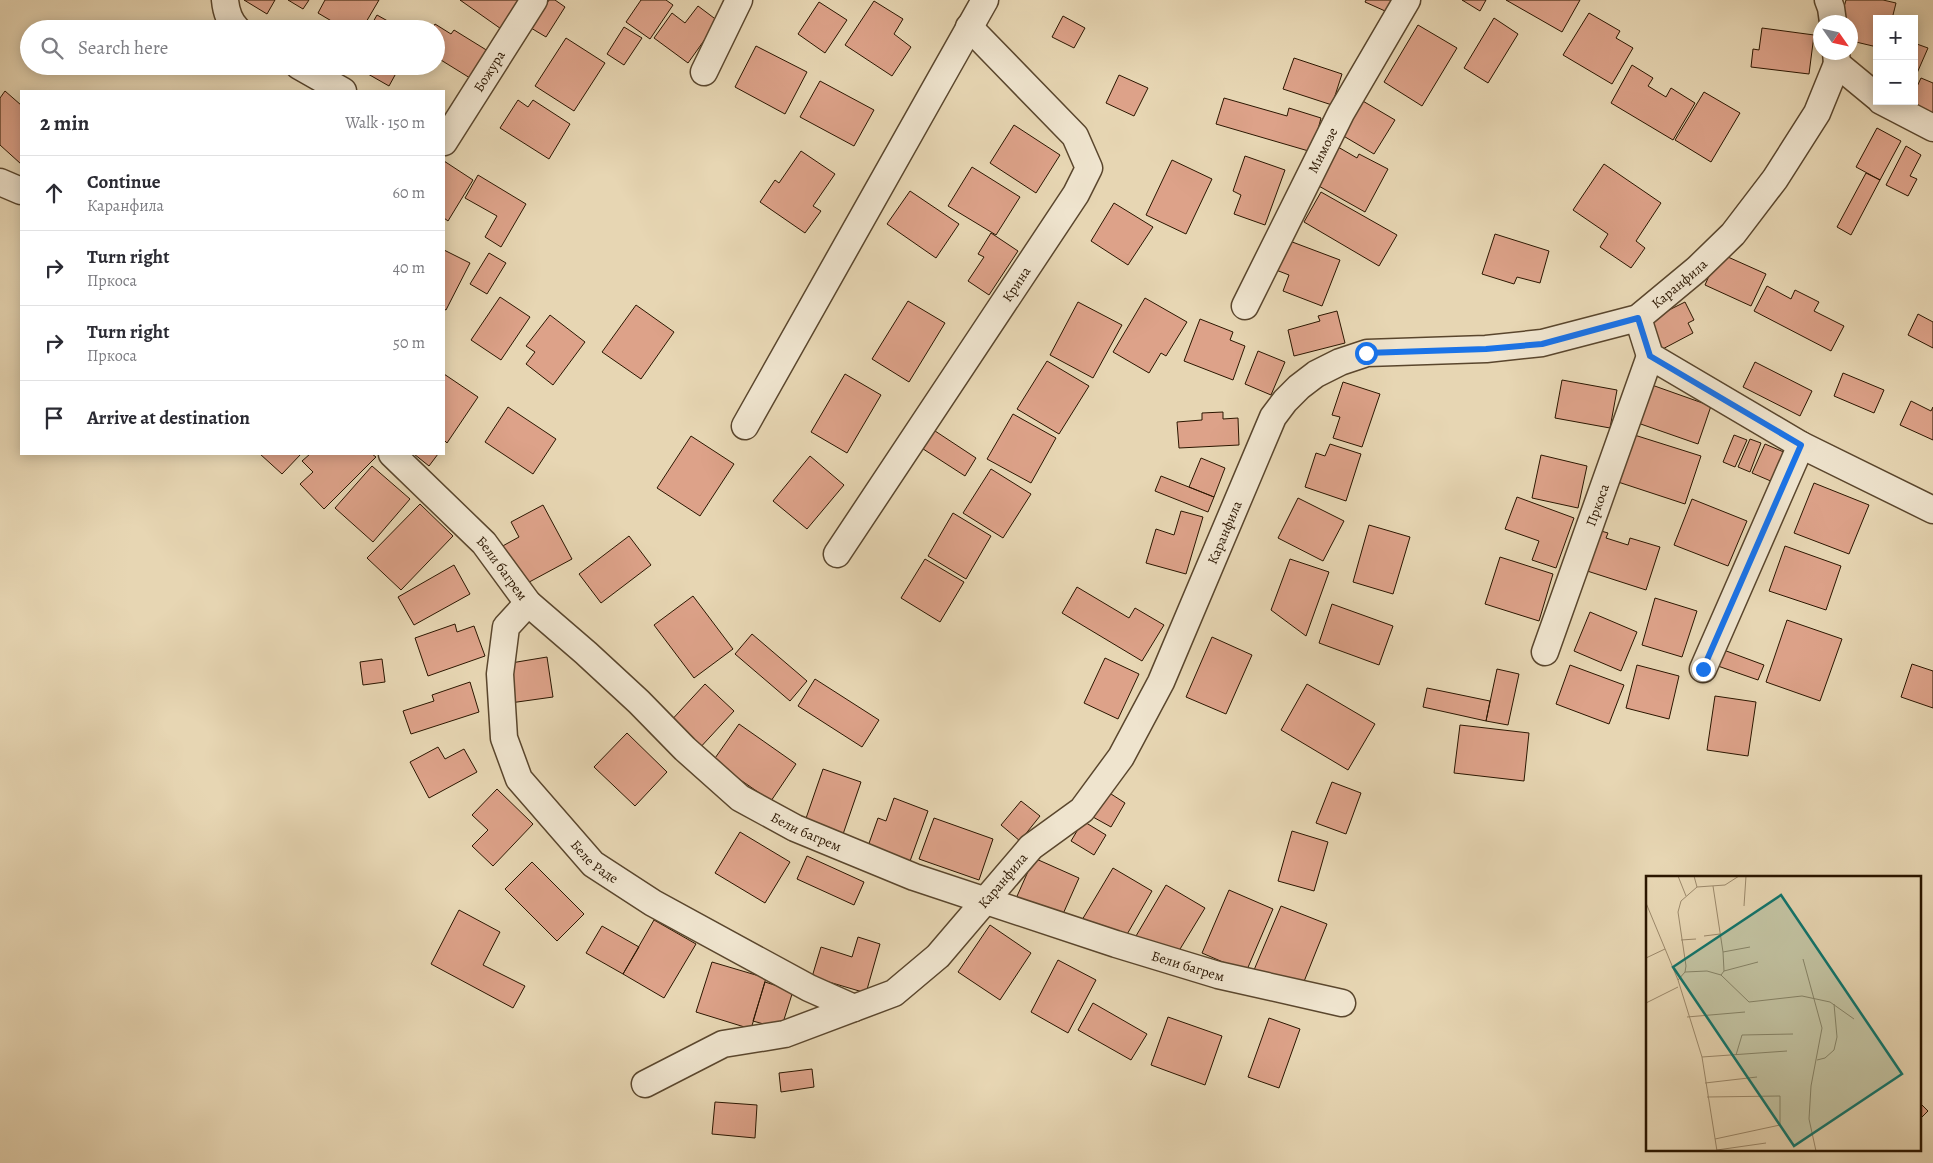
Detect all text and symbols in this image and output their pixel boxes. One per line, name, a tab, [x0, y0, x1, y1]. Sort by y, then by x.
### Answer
north arrow	[1813, 15, 1858, 60]
map controls	[1873, 15, 1918, 105]
button: +	[1873, 15, 1918, 60]
search box	[20, 20, 445, 75]
icon: search	[38, 34, 66, 62]
text: Search here	[78, 35, 168, 61]
street label: Божура	[469, 46, 510, 96]
button: −	[1873, 60, 1918, 105]
text: 2 min	[40, 109, 89, 137]
text: Walk · 150 m	[345, 112, 425, 134]
street label: Мимозе	[1304, 124, 1342, 177]
text: Continue	[87, 169, 161, 195]
icon: ahead	[40, 179, 68, 207]
text: 60 m	[393, 182, 425, 204]
text: Каранфила	[87, 195, 164, 217]
text: Turn right	[87, 244, 169, 270]
icon: right	[40, 254, 68, 282]
street label: Каранфила	[1648, 255, 1712, 313]
text: 40 m	[393, 257, 425, 279]
street label: Крина	[998, 262, 1036, 306]
text: Пркоса	[87, 270, 137, 292]
text: Turn right	[87, 319, 169, 345]
icon: right	[40, 329, 68, 357]
text: 50 m	[393, 332, 425, 354]
route start	[1355, 342, 1378, 365]
text: Пркоса	[87, 345, 137, 367]
icon: arrive	[40, 404, 68, 432]
text: Arrive at destination	[87, 405, 250, 431]
street label: Пркоса	[1581, 481, 1614, 529]
street label: Каранфила	[1203, 497, 1247, 567]
street label: Бели багрем	[472, 532, 532, 604]
route end	[1692, 658, 1715, 681]
street label: Бели багрем	[767, 808, 844, 856]
street label: Беле Раде	[566, 836, 622, 888]
street label: Каранфила	[974, 848, 1032, 912]
inset map	[1646, 876, 1920, 1150]
street label: Бели багрем	[1149, 946, 1226, 986]

